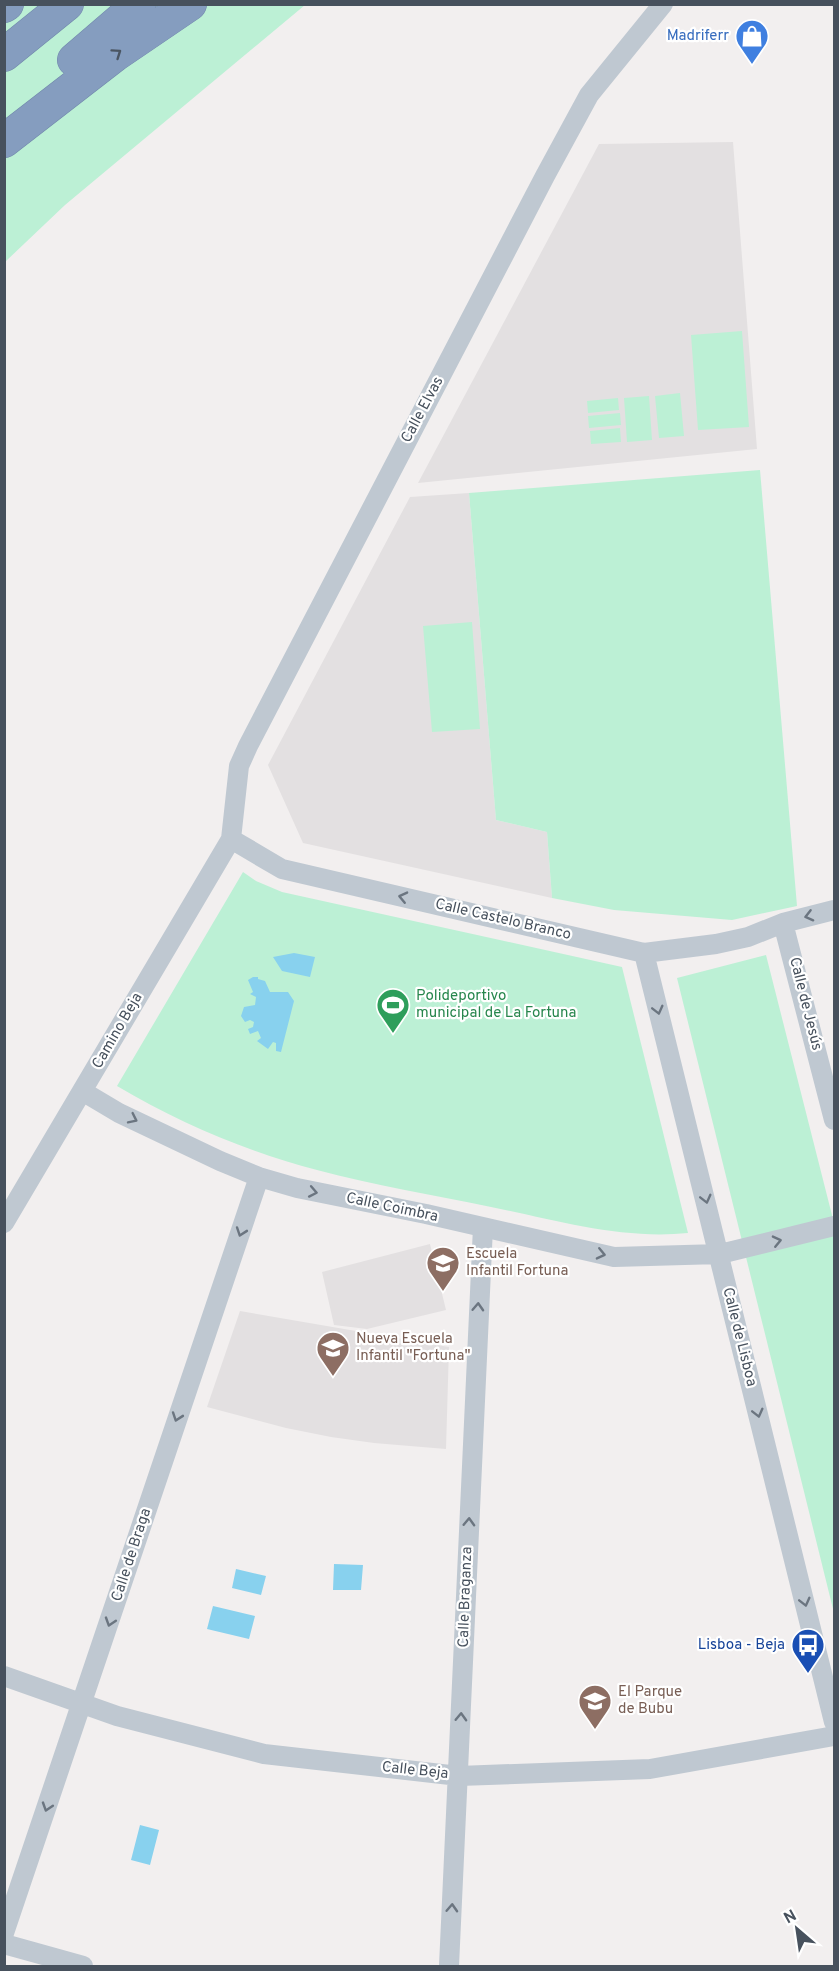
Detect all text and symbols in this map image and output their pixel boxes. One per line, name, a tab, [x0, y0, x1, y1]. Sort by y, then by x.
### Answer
shop icon: Madriferr	[734, 18, 770, 65]
place label: Madriferr	[667, 27, 729, 46]
one-way arrow	[110, 49, 121, 60]
street label: Calle Elvas	[398, 374, 448, 446]
one-way arrow	[398, 892, 408, 905]
street label: Calle Castelo Branco	[433, 895, 573, 945]
one-way arrow	[804, 909, 814, 922]
street label: Calle de Jesús	[784, 955, 826, 1053]
sports icon: Polideportivo municipal de La Fortuna	[375, 987, 411, 1034]
place label: Polideportivo municipal de La Fortuna	[416, 987, 577, 1023]
street label: Camino Beja	[89, 990, 147, 1072]
one-way arrow	[651, 1005, 664, 1015]
one-way arrow	[127, 1112, 138, 1124]
one-way arrow	[308, 1185, 318, 1198]
street label: Calle Coimbra	[344, 1189, 440, 1227]
one-way arrow	[698, 1194, 711, 1204]
one-way arrow	[235, 1226, 248, 1237]
one-way arrow	[771, 1235, 781, 1248]
school or university icon: Escuela Infantil Fortuna	[425, 1245, 461, 1292]
place label: Escuela Infantil Fortuna	[466, 1245, 568, 1281]
one-way arrow	[596, 1247, 606, 1260]
street label: Calle de Lisboa	[718, 1285, 760, 1389]
one-way arrow	[472, 1302, 485, 1311]
school or university icon: Nueva Escuela Infantil "Fortuna"	[315, 1330, 351, 1377]
place label: Nueva Escuela Infantil "Fortuna"	[356, 1330, 471, 1366]
one-way arrow	[751, 1408, 764, 1418]
one-way arrow	[172, 1411, 185, 1422]
street label: Calle de Braga	[108, 1506, 156, 1604]
one-way arrow	[463, 1518, 475, 1527]
street label: Calle Braganza	[455, 1546, 477, 1648]
one-way arrow	[797, 1597, 810, 1607]
one-way arrow	[105, 1616, 118, 1627]
bus stop icon: Lisboa - Beja	[790, 1627, 826, 1674]
place label: Lisboa - Beja	[698, 1636, 785, 1655]
school or university icon: El Parque de Bubu	[577, 1683, 613, 1730]
place label: El Parque de Bubu	[618, 1683, 682, 1719]
one-way arrow	[455, 1713, 467, 1722]
street label: Calle Beja	[381, 1758, 449, 1784]
one-way arrow	[42, 1801, 54, 1812]
north arrow	[767, 1899, 827, 1959]
one-way arrow	[445, 1904, 458, 1913]
text: N	[781, 1906, 801, 1929]

